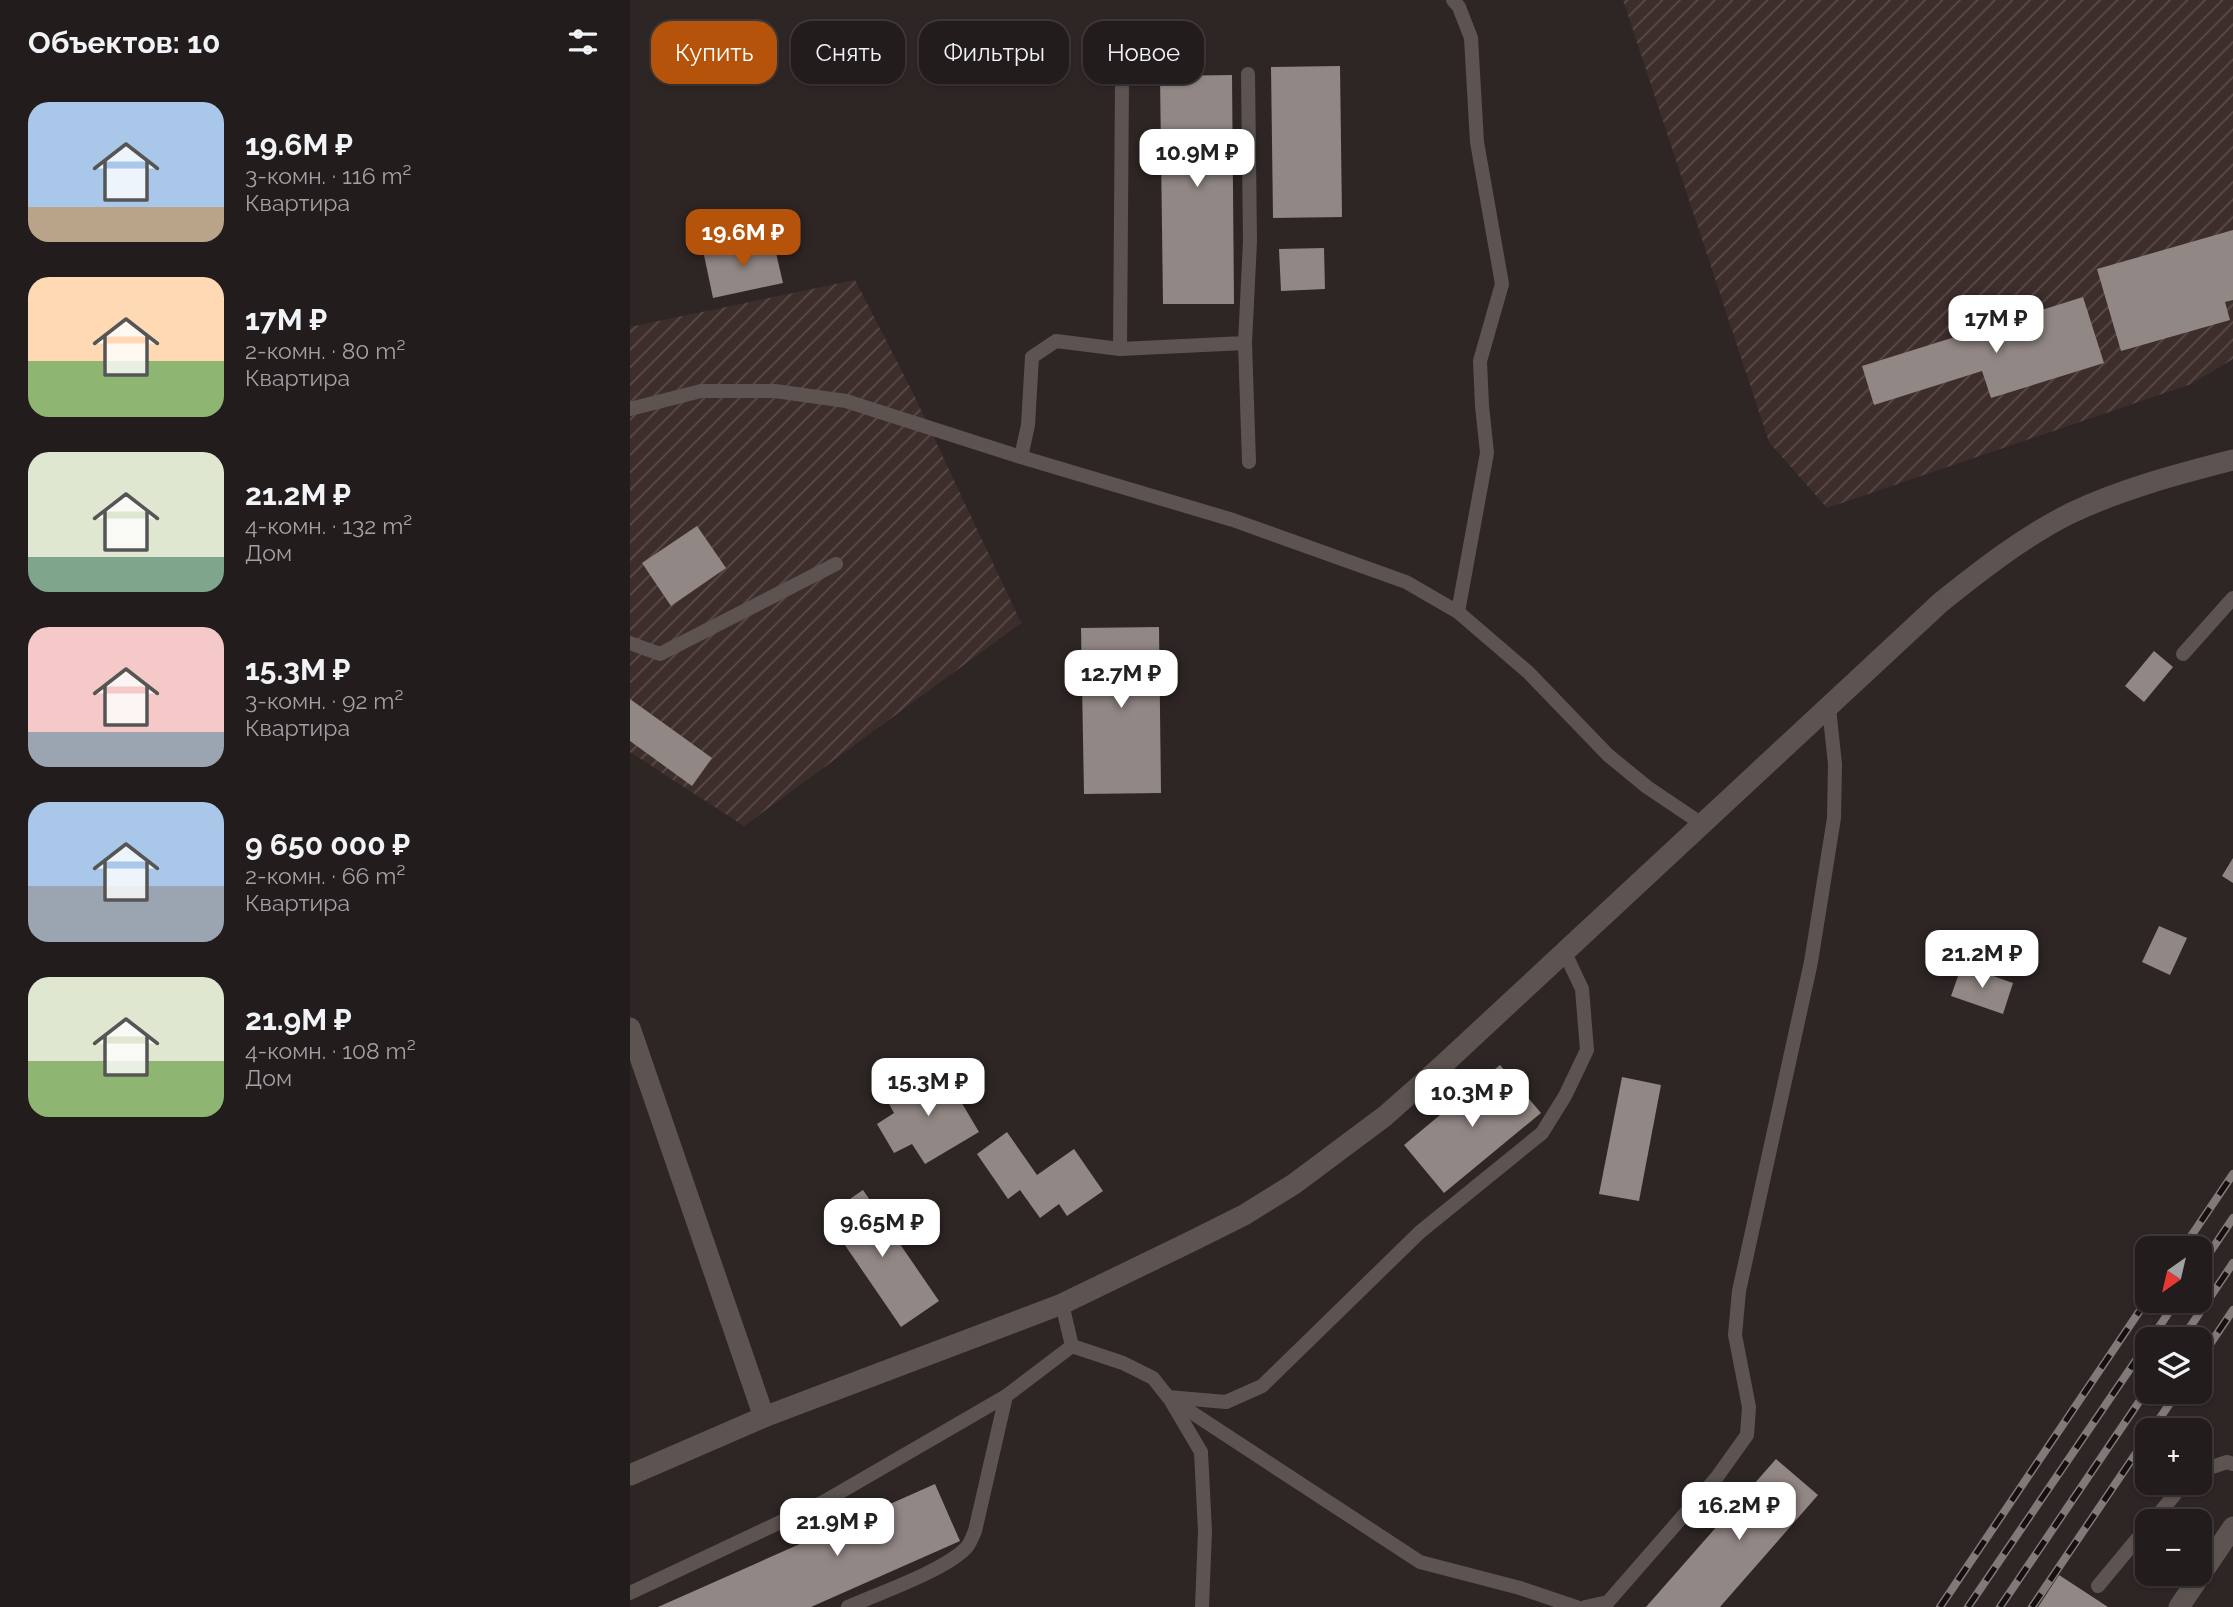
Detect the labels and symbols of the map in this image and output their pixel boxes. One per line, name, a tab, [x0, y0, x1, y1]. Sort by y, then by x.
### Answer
pin: 10.9M ₽	[1132, 130, 1262, 189]
pin: 19.6M ₽	[678, 210, 808, 269]
pin: 17M ₽	[1947, 296, 2045, 355]
pin: 12.7M ₽	[1056, 650, 1186, 710]
pin: 21.2M ₽	[1917, 930, 2047, 990]
pin: 15.3M ₽	[863, 1058, 993, 1118]
pin: 10.3M ₽	[1407, 1070, 1537, 1129]
pin: 9.65M ₽	[817, 1200, 947, 1259]
north arrow	[2135, 1236, 2212, 1312]
pin: 16.2M ₽	[1674, 1482, 1804, 1542]
pin: 21.9M ₽	[772, 1498, 902, 1558]

